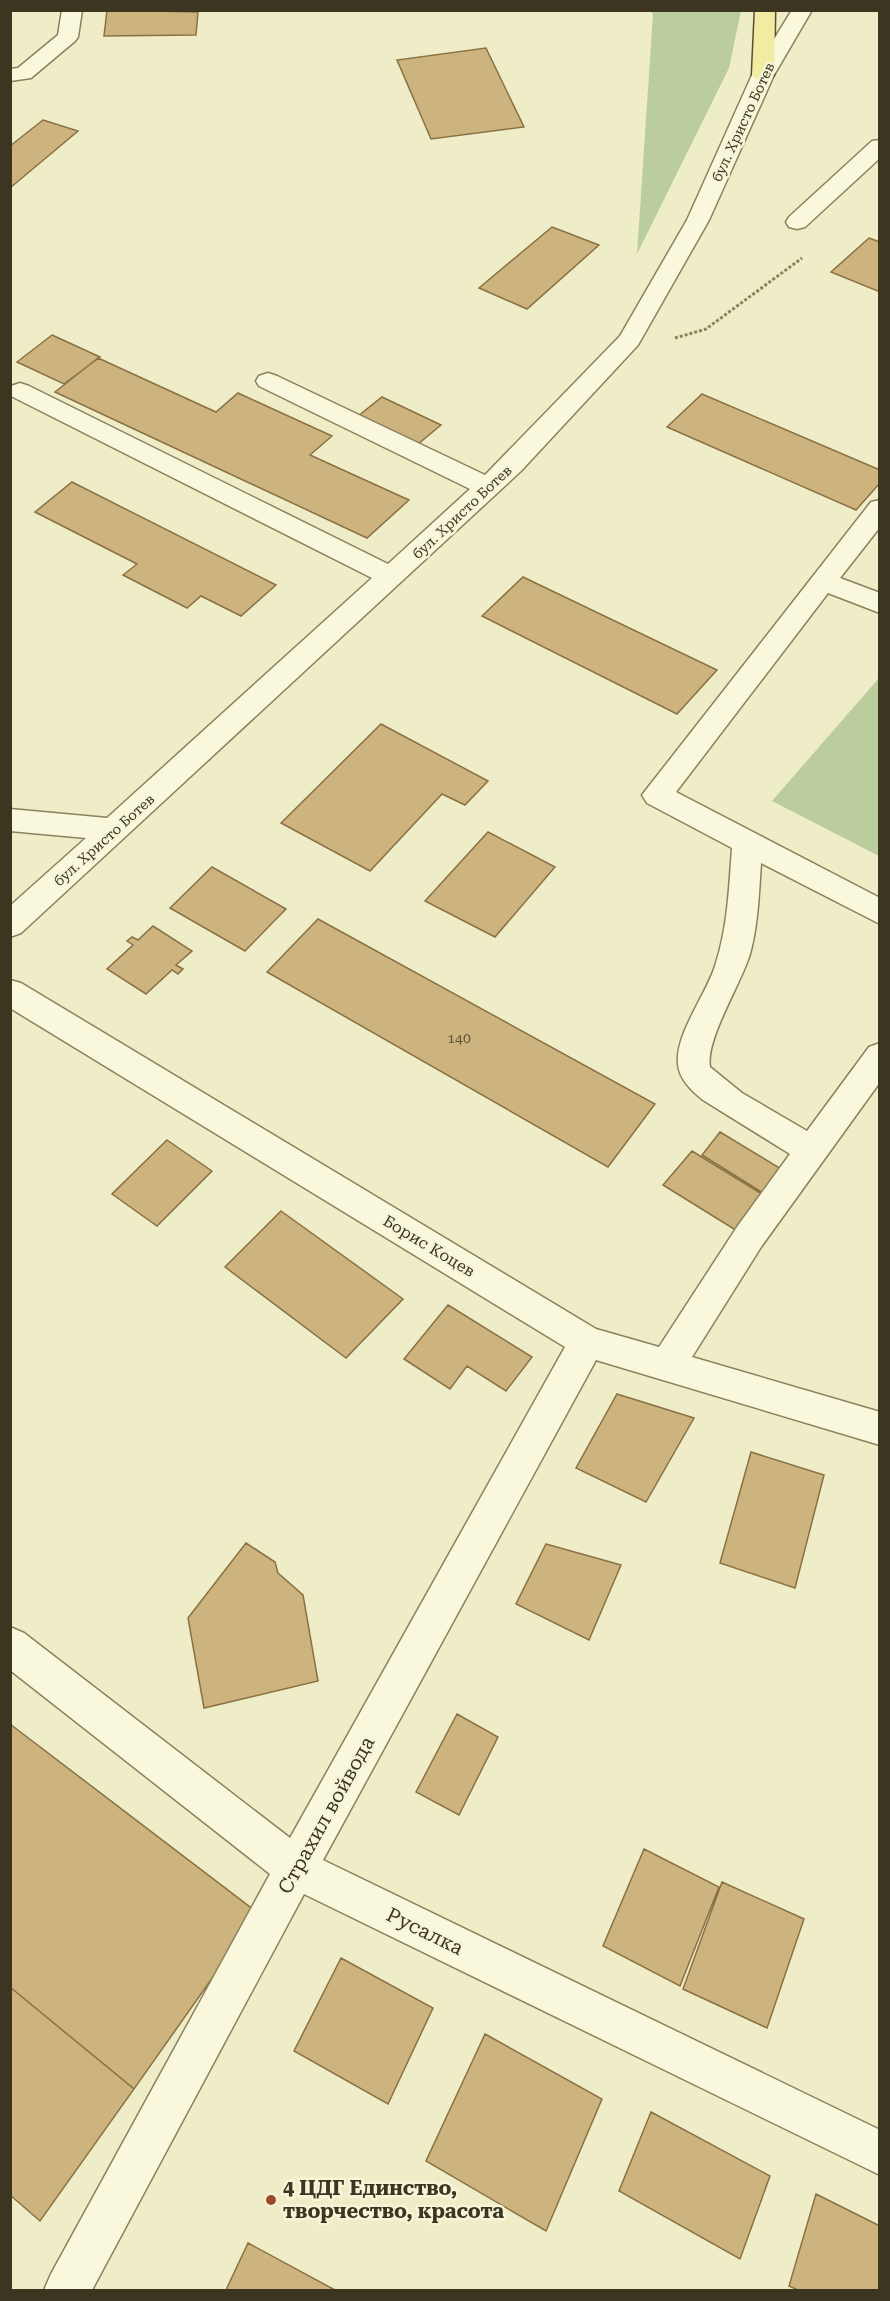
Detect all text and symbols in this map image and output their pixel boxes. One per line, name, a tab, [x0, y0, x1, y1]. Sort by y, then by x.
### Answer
street label: бул. Христо Ботев	[708, 60, 778, 184]
street label: бул. Христо Ботев	[409, 462, 515, 562]
street label: бул. Христо Ботев	[50, 791, 158, 889]
house number: 140	[447, 1030, 471, 1046]
street label: Борис Коцев	[380, 1211, 478, 1281]
street label: Страхил войвода	[273, 1732, 379, 1898]
street label: Русалка	[383, 1902, 468, 1960]
place label: 4 ЦДГ Единство, творчество, красота	[283, 2176, 504, 2223]
marker: 4 ЦДГ Единство, творчество, красота	[264, 2193, 278, 2207]

